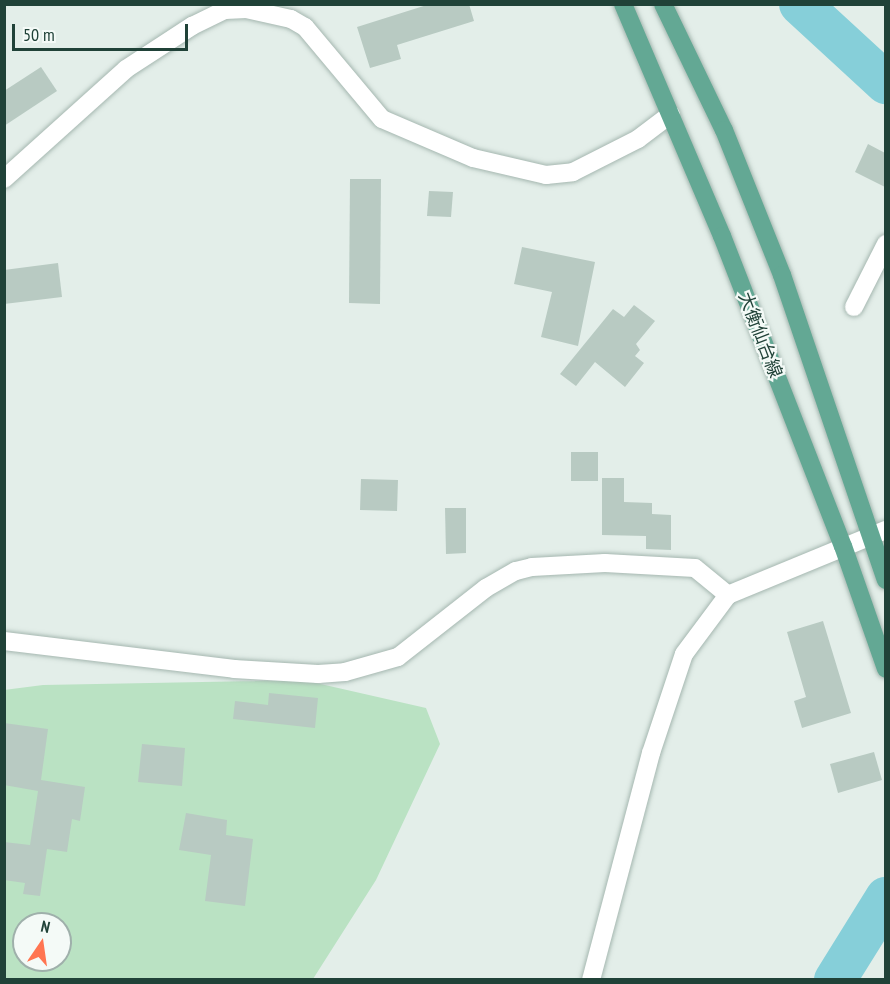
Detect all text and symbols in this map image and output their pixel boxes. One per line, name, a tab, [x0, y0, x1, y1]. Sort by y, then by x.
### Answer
scale bar	[15, 12, 190, 50]
text: 50 m	[23, 23, 55, 46]
street label: 大衡仙台線	[734, 289, 786, 381]
north arrow	[12, 912, 72, 972]
text: N	[39, 916, 52, 937]

